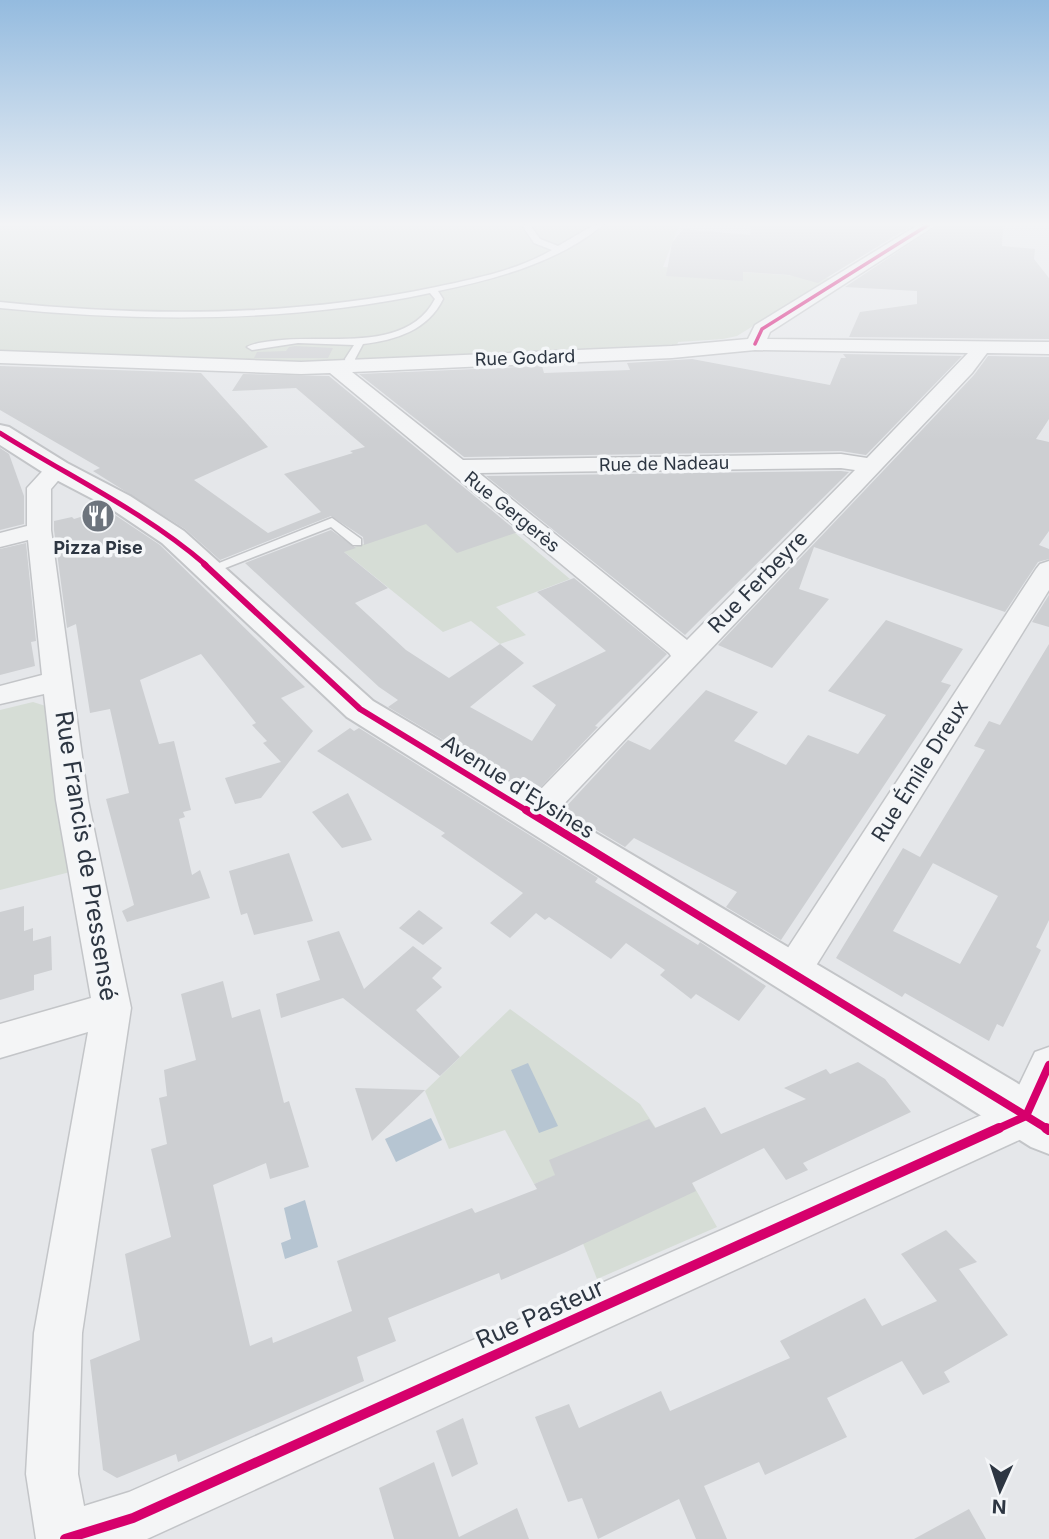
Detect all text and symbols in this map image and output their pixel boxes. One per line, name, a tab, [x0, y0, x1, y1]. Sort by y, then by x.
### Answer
street label: Rue Godard	[474, 345, 576, 370]
street label: Rue de Nadeau	[599, 452, 729, 475]
street label: Rue Gergerès	[461, 467, 564, 556]
restaurant icon: Pizza Pise	[79, 497, 117, 535]
street label: Rue Ferbeyre	[703, 525, 813, 638]
place label: Pizza Pise	[53, 537, 143, 558]
street label: Rue Émile Dreux	[865, 695, 973, 846]
street label: Rue Francis de Pressensé	[49, 709, 124, 1003]
street label: Avenue d'Eysines	[437, 730, 599, 844]
street label: Rue Pasteur	[471, 1272, 608, 1355]
north arrow	[965, 1455, 1035, 1525]
text: N	[991, 1495, 1007, 1518]

